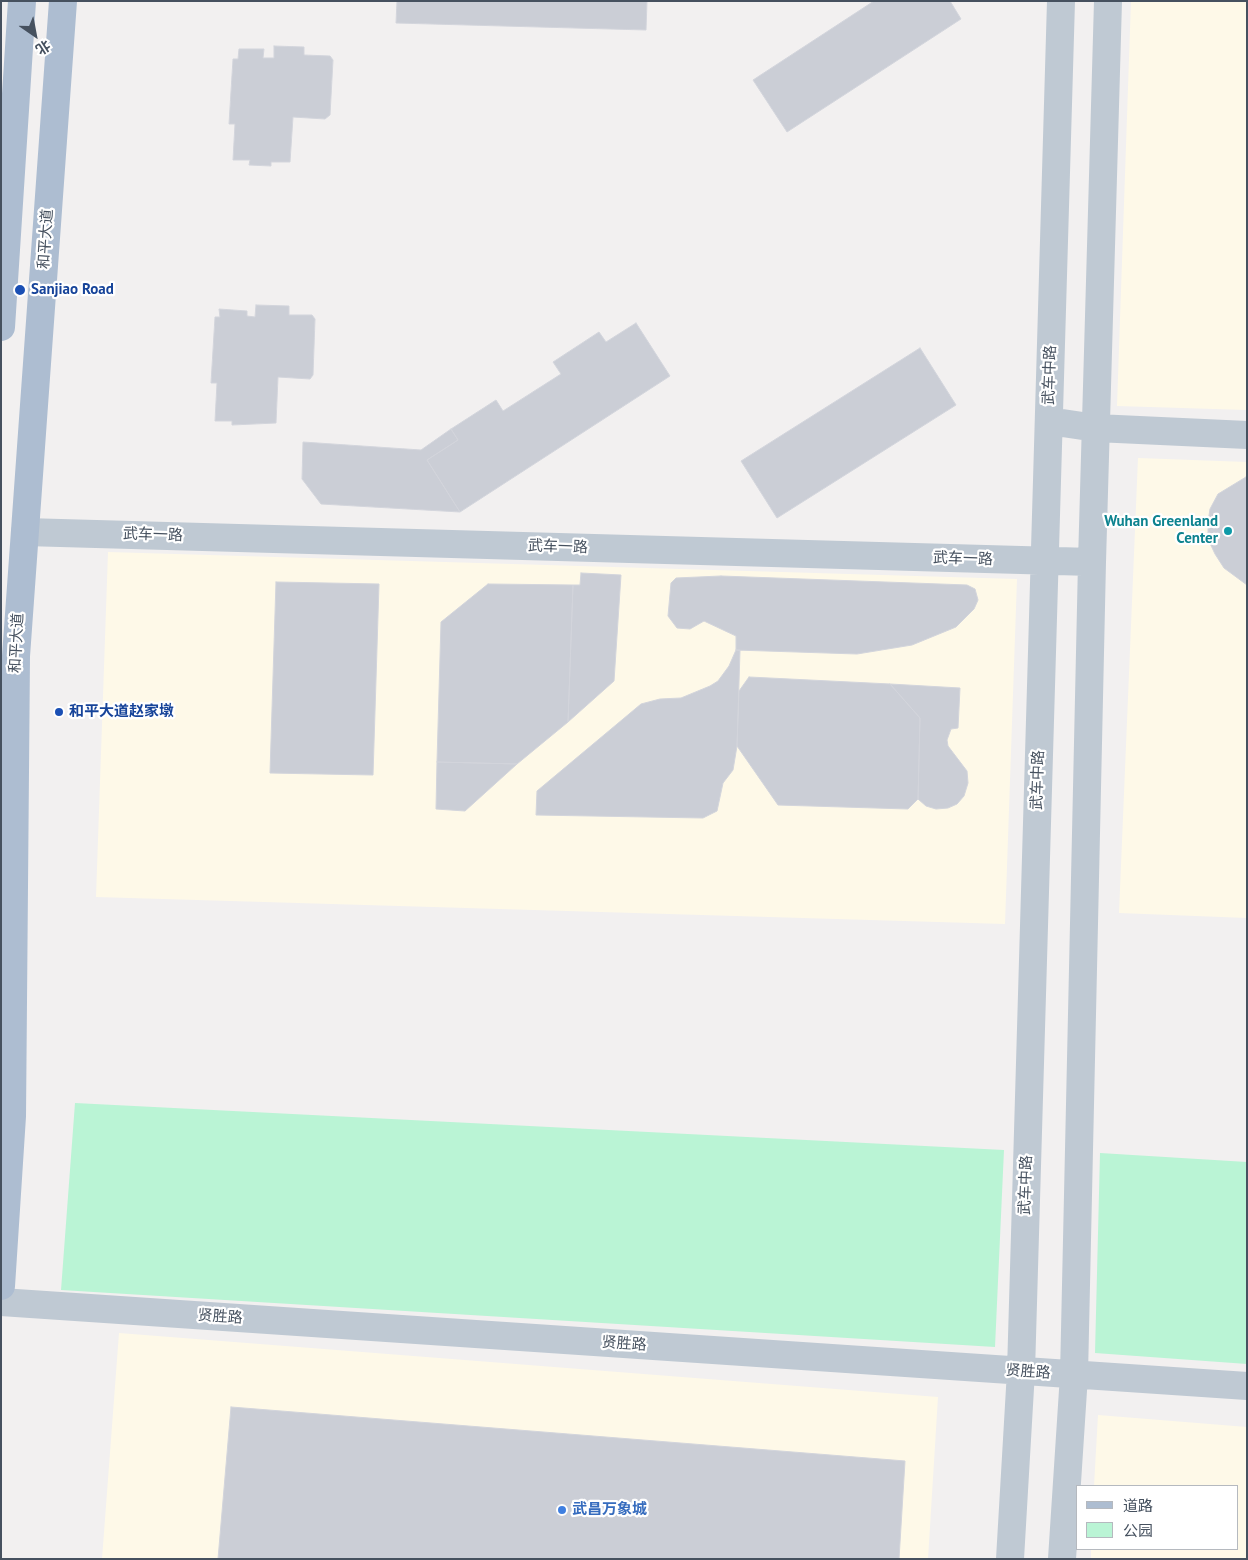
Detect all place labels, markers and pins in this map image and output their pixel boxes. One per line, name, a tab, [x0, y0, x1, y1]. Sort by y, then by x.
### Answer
place label: Sanjiao Road	[31, 281, 114, 299]
marker: Sanjiao Road	[13, 283, 27, 297]
place label: Wuhan Greenland Center	[1104, 513, 1218, 548]
marker: Wuhan Greenland Center	[1222, 525, 1234, 537]
place label: 和平大道赵家墩	[69, 703, 174, 721]
marker: 和平大道赵家墩	[53, 706, 65, 718]
place label: 武昌万象城	[572, 1501, 647, 1519]
marker: 武昌万象城	[556, 1504, 568, 1516]

